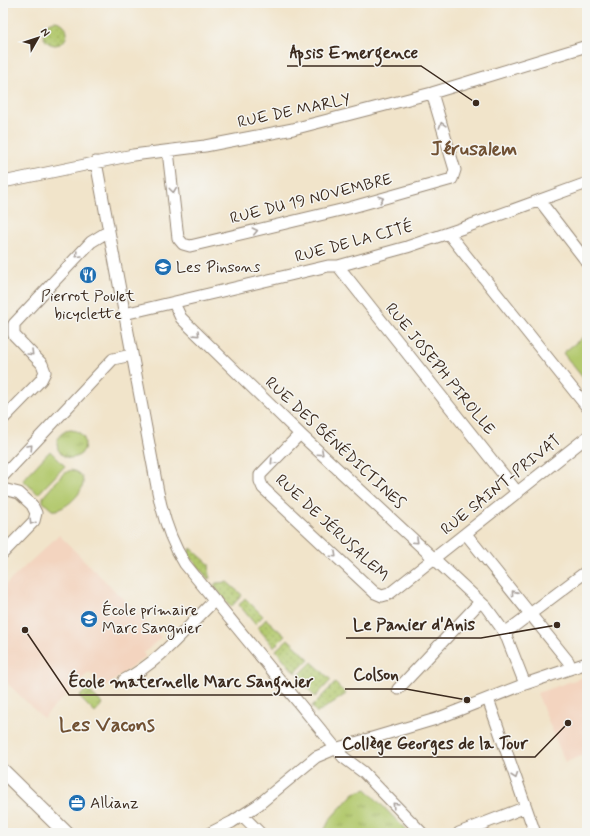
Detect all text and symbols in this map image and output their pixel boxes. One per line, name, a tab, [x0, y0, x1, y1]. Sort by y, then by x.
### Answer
north arrow	[18, 18, 58, 58]
text: N	[37, 25, 53, 40]
callout: Apsis Emergence	[287, 37, 421, 66]
text: Apsis Emergence	[290, 42, 419, 67]
street label: RUE DE MARLY	[236, 89, 353, 133]
one-way arrow	[438, 122, 447, 129]
district label: Jérusalem	[431, 136, 517, 163]
street label: RUE DU 19 NOVEMBRE	[228, 169, 394, 229]
one-way arrow	[168, 187, 177, 193]
one-way arrow	[377, 195, 384, 204]
street label: RUE DE LA CITÉ	[293, 216, 416, 268]
one-way arrow	[252, 227, 258, 235]
one-way arrow	[75, 250, 83, 258]
school or university icon: Les Pinsons	[153, 257, 173, 277]
place label: Les Pinsons	[176, 257, 260, 278]
restaurant icon: Pierrot Poulet bicyclette	[78, 265, 98, 285]
place label: Pierrot Poulet bicyclette	[41, 286, 136, 325]
street label: RUE JOSEPH PIROLLE	[380, 299, 500, 439]
one-way arrow	[192, 329, 200, 337]
one-way arrow	[27, 348, 34, 356]
street label: RUE DES BÉNÉDICTINES	[260, 372, 410, 514]
street label: RUE SAINT-PRIVAT	[437, 430, 565, 540]
one-way arrow	[25, 444, 33, 452]
one-way arrow	[316, 448, 324, 455]
one-way arrow	[270, 457, 278, 465]
street label: RUE DE JÉRUSALEM	[271, 470, 393, 586]
one-way arrow	[29, 517, 36, 524]
one-way arrow	[411, 536, 419, 544]
one-way arrow	[330, 550, 337, 557]
one-way arrow	[511, 591, 518, 598]
place label: École primaire Marc Sangnier	[102, 600, 202, 640]
school or university icon: École primaire Marc Sangnier	[79, 609, 99, 629]
callout: Le Panier d'Anis	[346, 609, 481, 638]
text: Le Panier d'Anis	[353, 614, 476, 636]
callout: Colson	[345, 660, 406, 689]
text: Colson	[353, 664, 399, 686]
callout: École maternelle Marc Sangnier	[69, 666, 312, 695]
text: École maternelle Marc Sangnier	[68, 669, 314, 696]
district label: Les Vacons	[59, 712, 155, 739]
callout: Collège Georges de la Tour	[335, 728, 535, 757]
text: Collège Georges de la Tour	[342, 733, 529, 756]
one-way arrow	[510, 772, 518, 779]
office icon: Allianz	[67, 793, 87, 813]
place label: Allianz	[90, 793, 139, 814]
one-way arrow	[392, 802, 400, 810]

